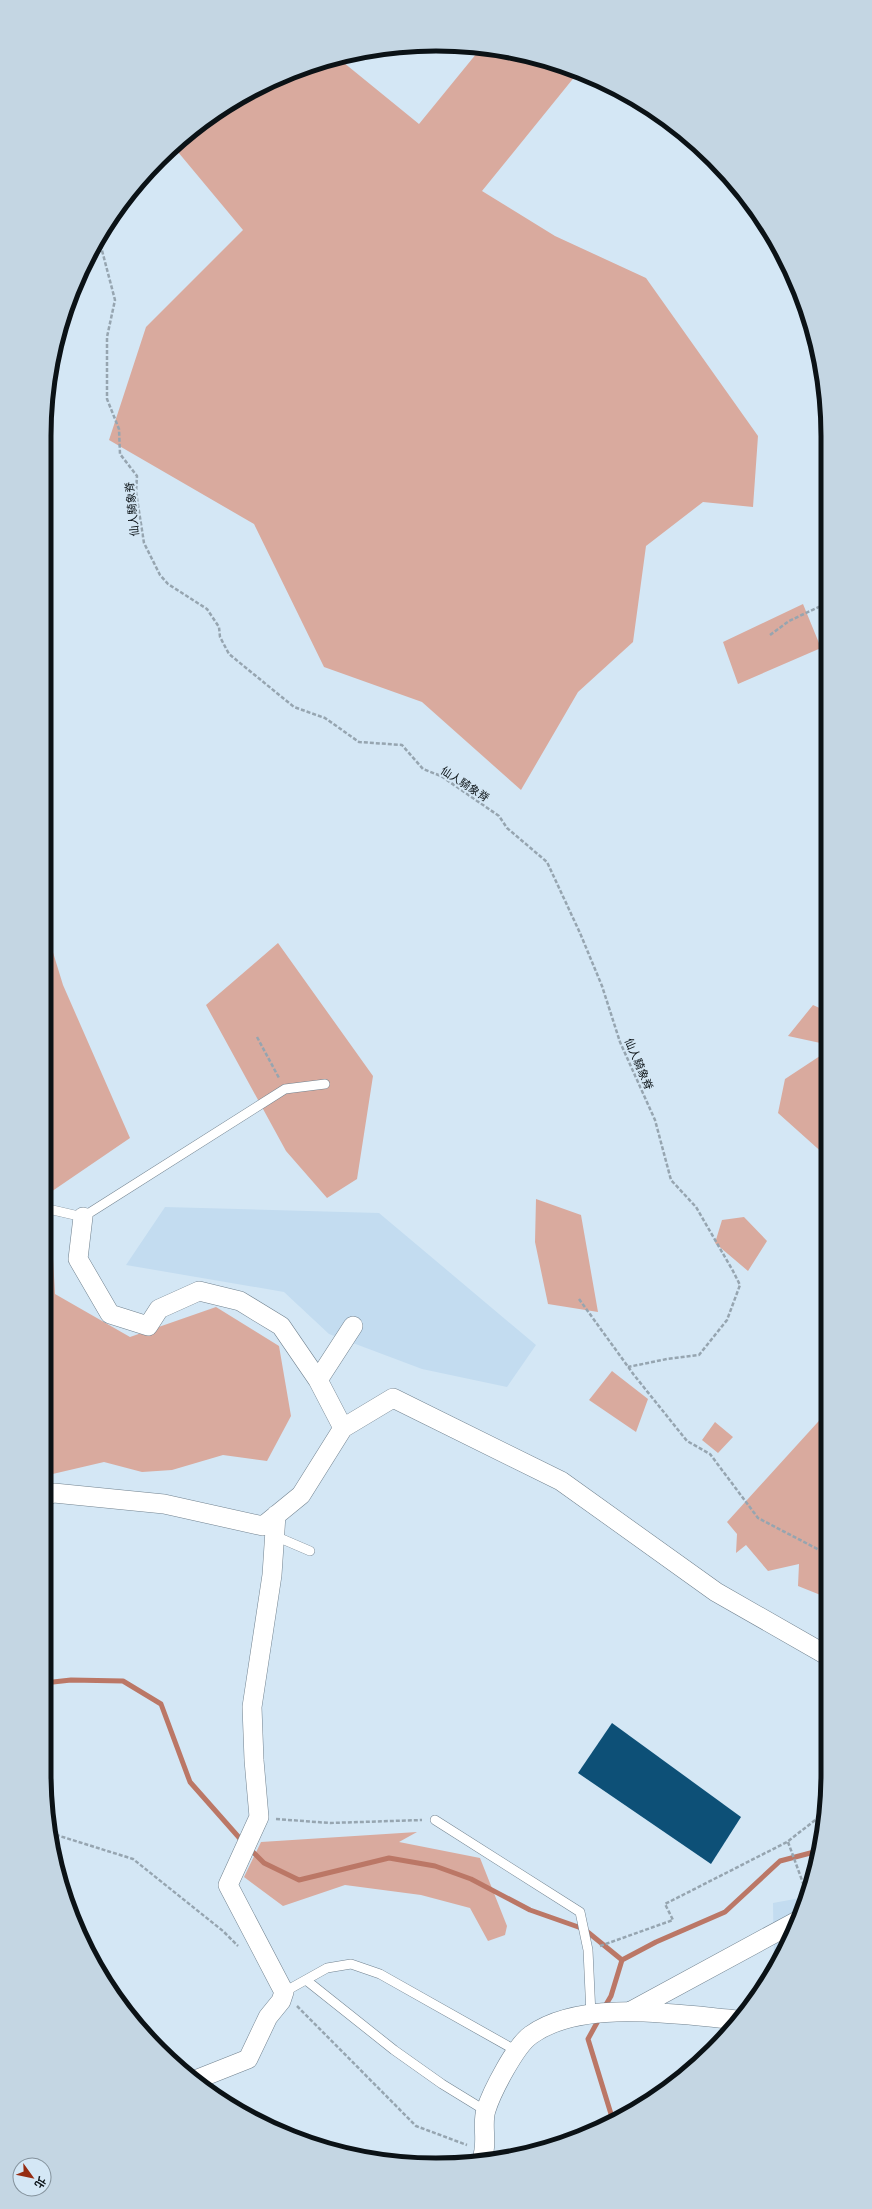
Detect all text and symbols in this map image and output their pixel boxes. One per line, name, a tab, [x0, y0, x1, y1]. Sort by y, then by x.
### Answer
street label: 仙人騎象脊	[123, 481, 142, 537]
street label: 仙人騎象脊	[438, 764, 491, 805]
street label: 仙人騎象脊	[622, 1036, 655, 1092]
north arrow	[12, 2157, 52, 2197]
text: 北	[32, 2174, 48, 2190]

